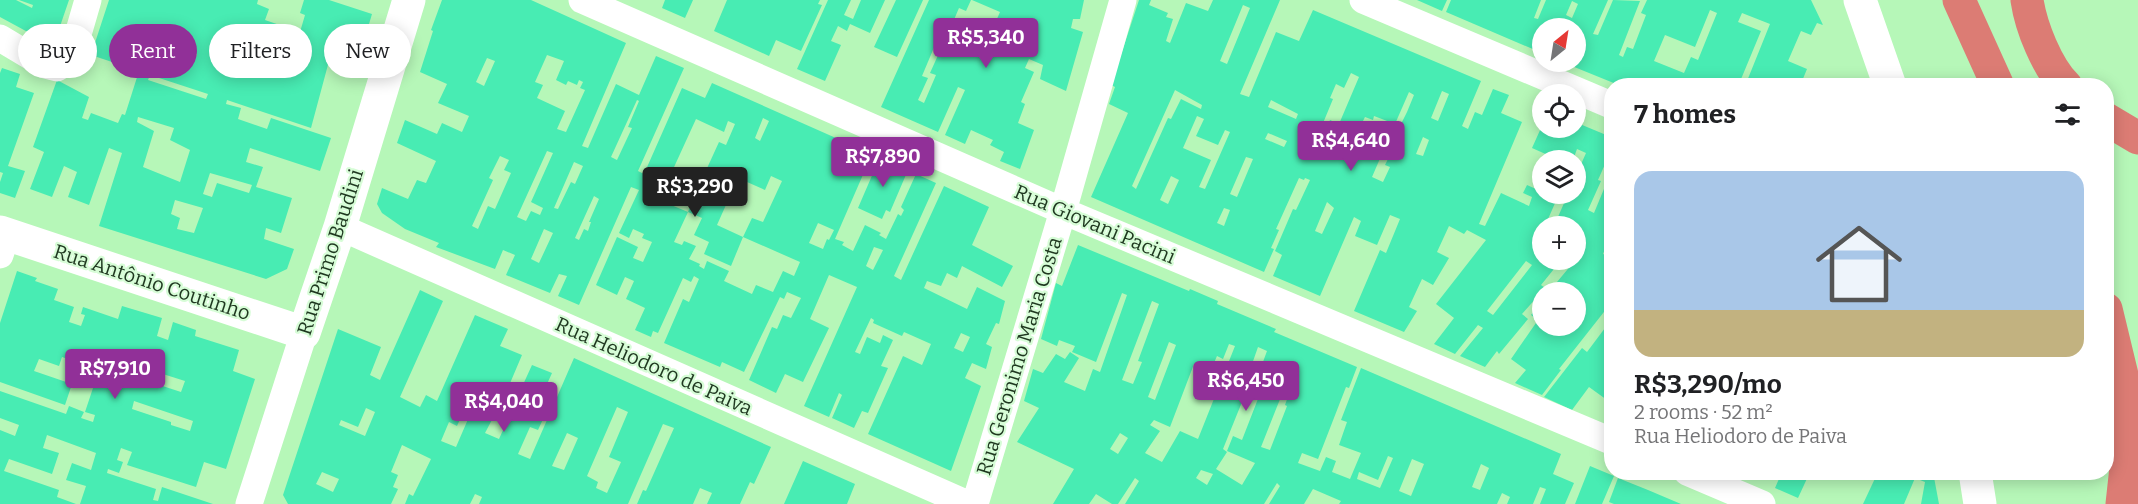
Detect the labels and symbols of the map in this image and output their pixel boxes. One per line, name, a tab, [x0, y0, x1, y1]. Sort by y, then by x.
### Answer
pin: R$5,340	[931, 18, 1041, 69]
north arrow	[1532, 18, 1586, 72]
pin: R$4,640	[1296, 121, 1406, 172]
pin: R$7,890	[828, 137, 938, 188]
street label: Rua Primo Baudini	[292, 166, 368, 338]
pin: R$3,290	[640, 167, 750, 218]
street label: Rua Giovani Pacini	[1011, 179, 1179, 269]
street label: Rua Geronimo Maria Costa	[971, 234, 1067, 478]
street label: Rua Antônio Coutinho	[51, 239, 253, 325]
street label: Rua Heliodoro de Paiva	[552, 312, 756, 420]
pin: R$7,910	[60, 349, 170, 400]
pin: R$6,450	[1191, 361, 1301, 412]
pin: R$4,040	[449, 382, 559, 433]

